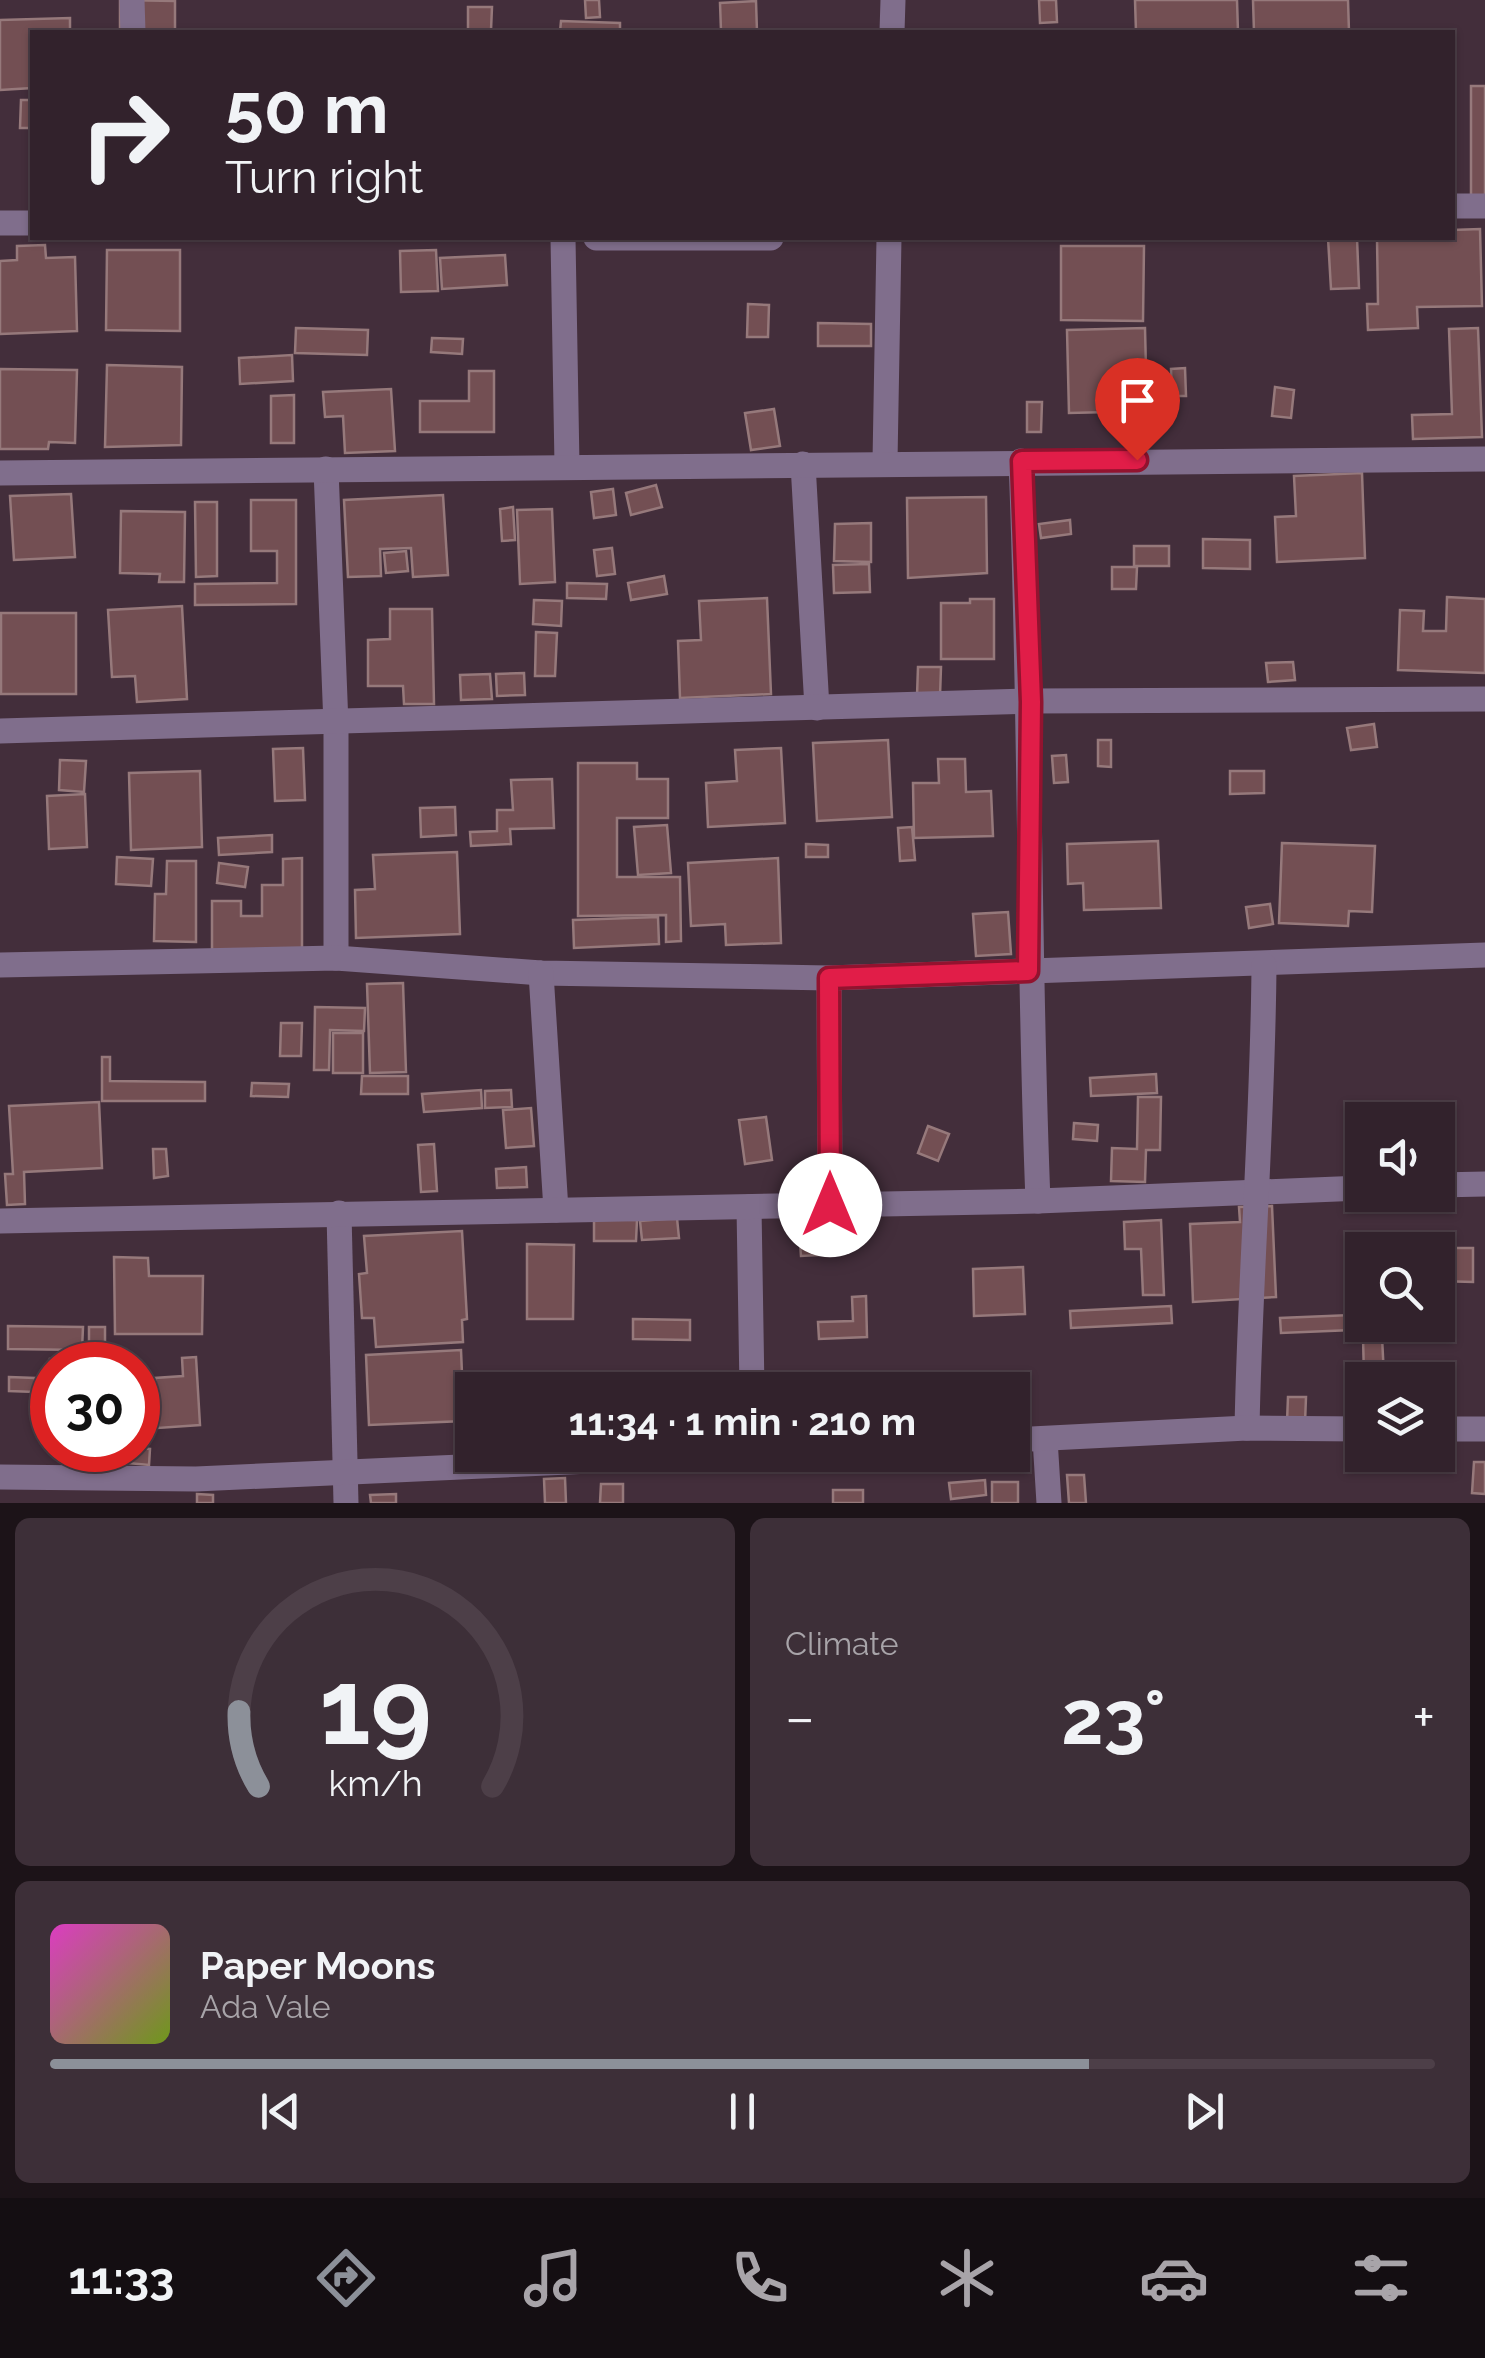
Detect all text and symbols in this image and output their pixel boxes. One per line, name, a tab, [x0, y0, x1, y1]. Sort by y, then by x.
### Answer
text: 50 m	[225, 67, 389, 149]
icon: right	[60, 70, 190, 200]
text: Turn right	[225, 151, 423, 204]
pin	[1095, 358, 1180, 461]
icon: arrive	[1110, 373, 1165, 428]
map controls	[1345, 1102, 1455, 1472]
button: sound	[1345, 1102, 1455, 1212]
position arrow	[778, 1153, 882, 1257]
button: search	[1345, 1232, 1455, 1342]
speed limit sign: 30	[30, 1342, 160, 1472]
button: layers	[1345, 1362, 1455, 1472]
text: 11:34 · 1 min · 210 m	[569, 1399, 916, 1444]
text: Climate	[785, 1625, 899, 1662]
text: 19	[319, 1646, 431, 1768]
text: 23°	[1061, 1673, 1166, 1762]
text: −	[785, 1685, 815, 1750]
text: +	[1412, 1685, 1435, 1750]
text: km/h	[328, 1762, 422, 1804]
text: Paper Moons	[200, 1943, 435, 1988]
text: Ada Vale	[200, 1988, 331, 2025]
icon: previous	[253, 2084, 308, 2139]
icon: pause	[715, 2084, 770, 2139]
icon: next	[1177, 2084, 1232, 2139]
icon: directions	[311, 2243, 381, 2313]
icon: music	[518, 2243, 588, 2313]
icon: phone	[725, 2243, 795, 2313]
icon: climate	[932, 2243, 1002, 2313]
icon: car	[1139, 2243, 1209, 2313]
icon: filters	[1346, 2243, 1416, 2313]
text: 11:33	[69, 2252, 174, 2305]

